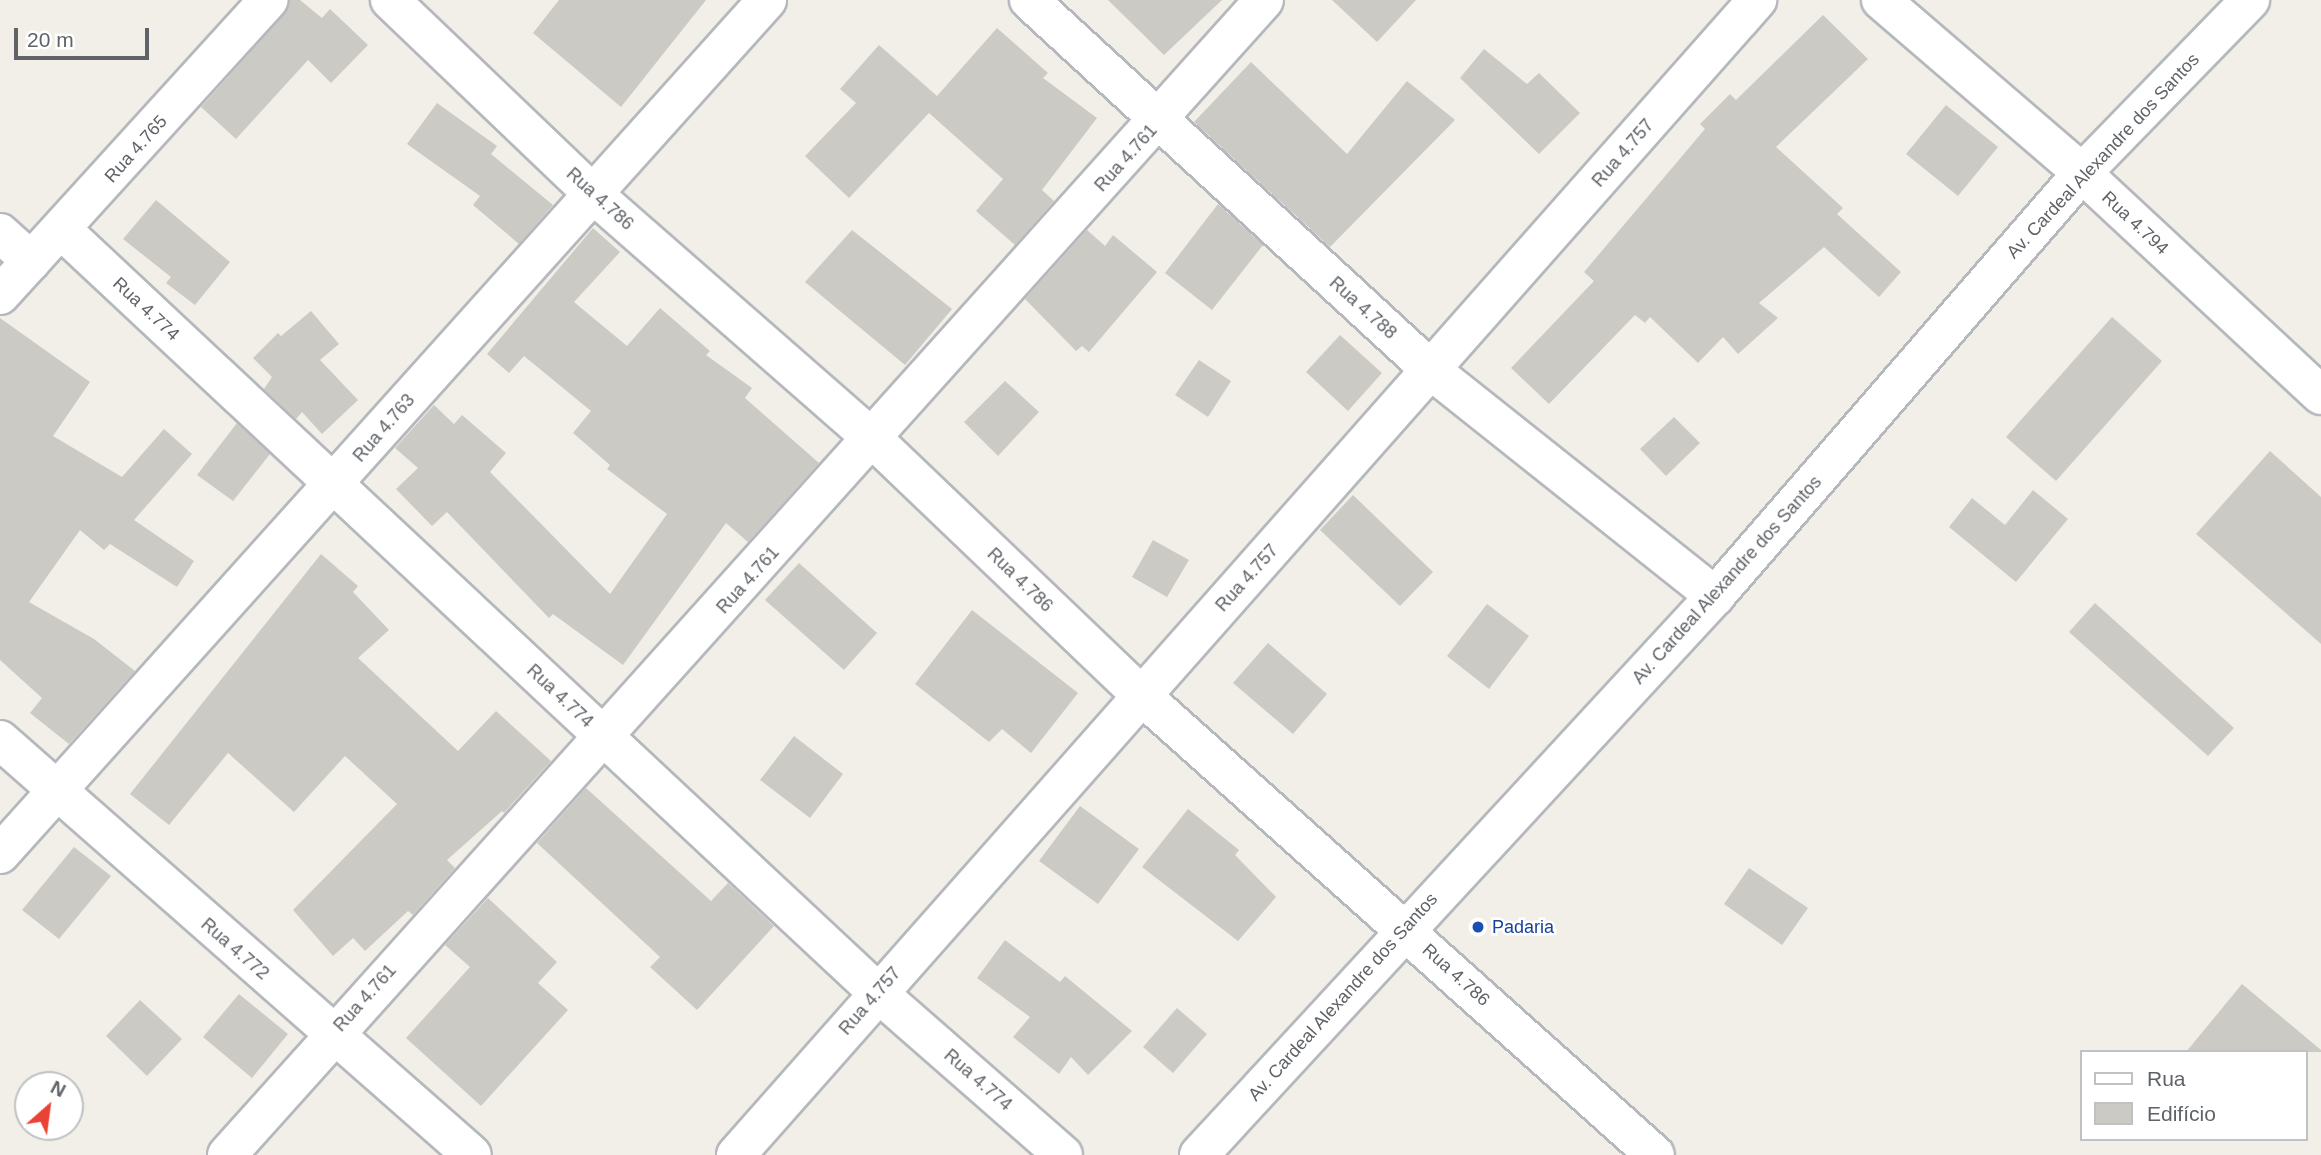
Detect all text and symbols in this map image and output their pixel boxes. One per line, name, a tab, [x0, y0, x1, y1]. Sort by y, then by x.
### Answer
scale bar	[18, 14, 152, 58]
text: 20 m	[27, 28, 74, 51]
street label: Av. Cardeal Alexandre dos Santos	[2002, 49, 2204, 263]
street label: Rua 4.765	[100, 111, 172, 187]
street label: Rua 4.757	[1588, 115, 1658, 191]
street label: Rua 4.761	[1090, 120, 1162, 196]
street label: Rua 4.786	[562, 163, 638, 235]
street label: Rua 4.794	[2097, 187, 2173, 259]
street label: Rua 4.788	[1325, 272, 1401, 344]
street label: Rua 4.774	[108, 273, 184, 345]
street label: Rua 4.763	[349, 390, 419, 466]
street label: Av. Cardeal Alexandre dos Santos	[1627, 471, 1827, 689]
street label: Rua 4.757	[1211, 540, 1283, 616]
street label: Rua 4.761	[712, 542, 784, 618]
street label: Rua 4.786	[983, 543, 1057, 617]
street label: Rua 4.774	[522, 660, 598, 732]
street label: Av. Cardeal Alexandre dos Santos	[1243, 888, 1443, 1106]
street label: Rua 4.772	[197, 914, 273, 984]
place label: Padaria	[1492, 916, 1554, 938]
marker: Padaria	[1470, 919, 1486, 935]
street label: Rua 4.786	[1418, 939, 1494, 1011]
street label: Rua 4.761	[329, 960, 401, 1036]
street label: Rua 4.757	[835, 963, 905, 1039]
street label: Rua 4.774	[940, 1045, 1016, 1115]
legend	[2080, 1050, 2307, 1141]
text: Rua	[2147, 1067, 2186, 1090]
north arrow	[14, 1071, 84, 1141]
text: N	[47, 1076, 69, 1101]
text: Edifício	[2147, 1102, 2216, 1125]

